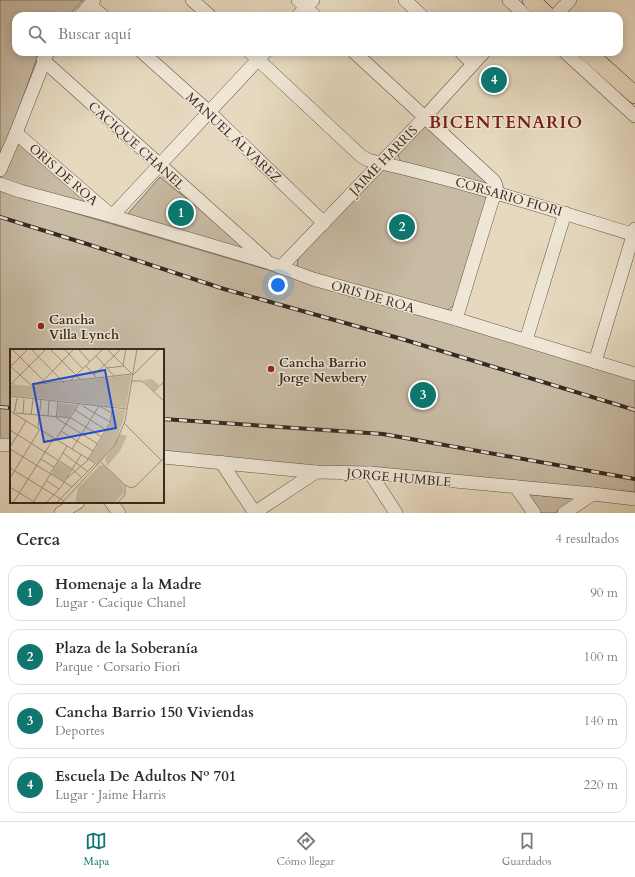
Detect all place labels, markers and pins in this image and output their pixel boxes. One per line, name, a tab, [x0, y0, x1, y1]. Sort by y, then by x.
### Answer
pin: 4	[481, 65, 507, 95]
pin: 1	[168, 198, 194, 228]
pin: 2	[389, 212, 415, 242]
place label: Cancha Villa Lynch	[49, 311, 119, 344]
marker: Cancha Villa Lynch	[36, 321, 46, 331]
place label: Cancha Barrio Jorge Newbery	[277, 354, 368, 387]
marker: Cancha Barrio Jorge Newbery	[266, 364, 276, 374]
pin: 3	[410, 380, 436, 410]

